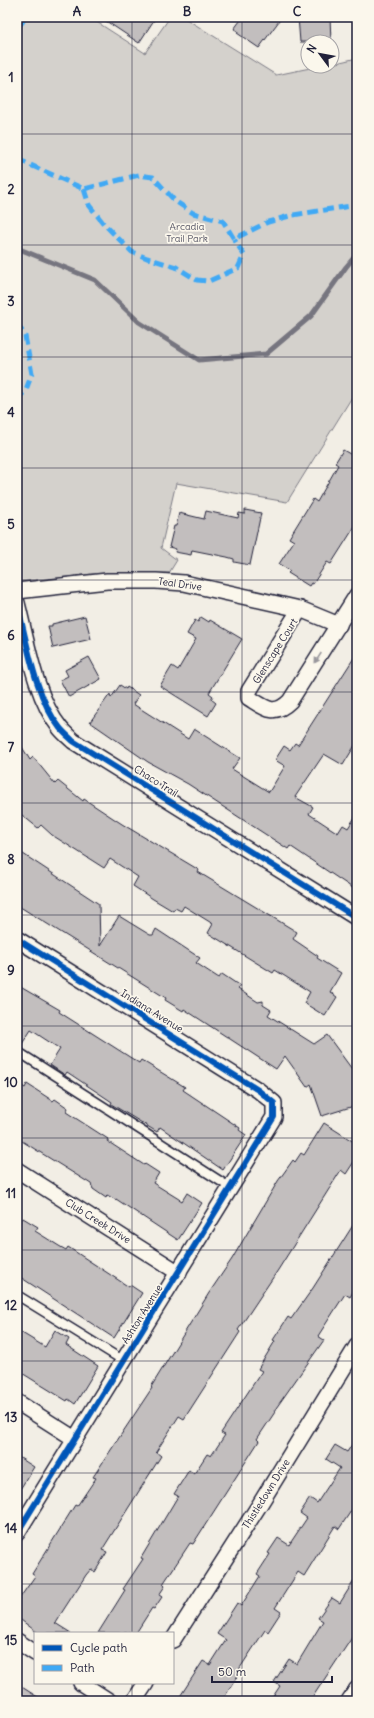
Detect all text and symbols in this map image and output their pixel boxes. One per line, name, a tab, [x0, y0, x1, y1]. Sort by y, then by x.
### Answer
text: A	[73, 3, 82, 20]
text: B	[183, 3, 192, 20]
text: C	[293, 3, 302, 20]
north arrow	[300, 34, 340, 74]
text: N	[304, 42, 319, 56]
text: 1	[8, 69, 14, 86]
text: 2	[7, 181, 15, 198]
park label: Arcadia Trail Park	[166, 220, 208, 245]
text: 3	[7, 293, 15, 310]
text: 4	[7, 404, 15, 421]
text: 5	[7, 516, 15, 533]
street label: Teal Drive	[157, 575, 203, 593]
street label: Glenscape Court	[250, 615, 301, 686]
text: 6	[7, 627, 15, 644]
one-way arrow	[314, 652, 322, 663]
text: 7	[8, 739, 15, 756]
street label: Chaco Trail	[131, 762, 181, 800]
text: 8	[7, 851, 15, 868]
text: 9	[7, 962, 15, 979]
street label: Indiana Avenue	[118, 987, 186, 1035]
text: 10	[4, 1074, 18, 1091]
text: 11	[6, 1185, 16, 1202]
street label: Club Creek Drive	[63, 1196, 133, 1246]
street label: Ashton Avenue	[119, 1282, 165, 1346]
text: 12	[5, 1297, 17, 1314]
text: 13	[5, 1409, 17, 1426]
street label: Thistledown Drive	[239, 1457, 293, 1531]
text: 14	[5, 1520, 18, 1537]
text: 15	[5, 1632, 18, 1649]
legend	[34, 1632, 174, 1684]
text: Cycle path	[70, 1640, 127, 1655]
scale bar	[212, 1658, 332, 1684]
text: Path	[70, 1660, 95, 1675]
text: 50 m	[218, 1664, 247, 1679]

